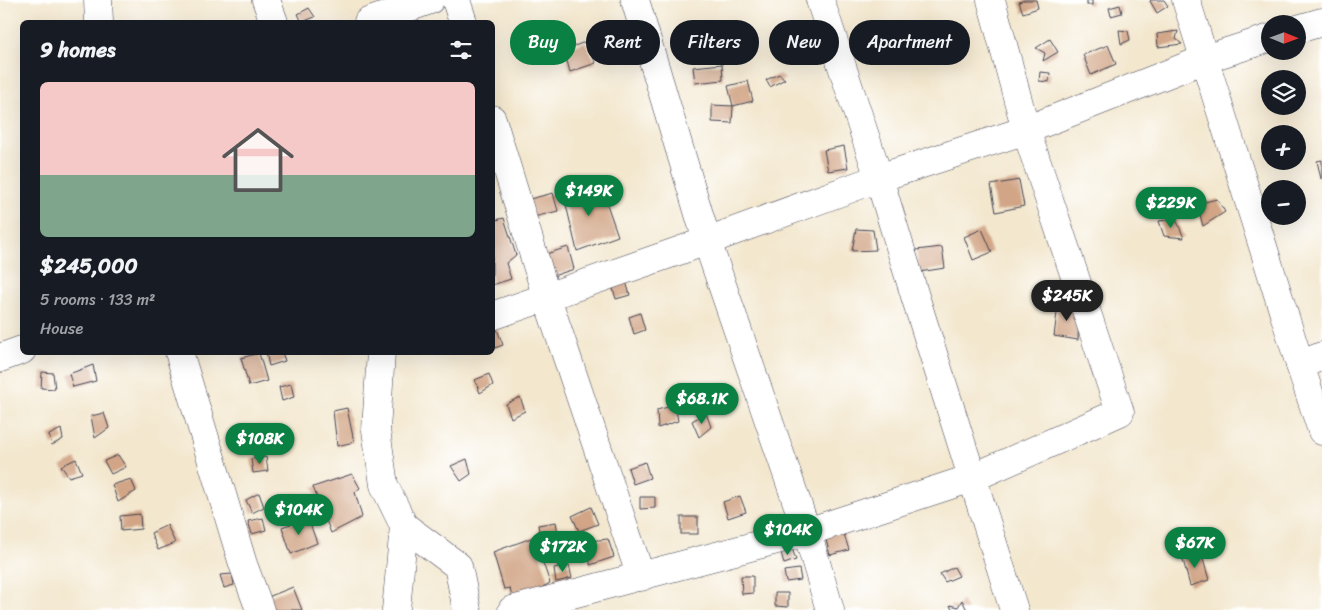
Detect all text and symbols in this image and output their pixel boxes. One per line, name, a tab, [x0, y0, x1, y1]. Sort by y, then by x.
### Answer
north arrow	[1261, 15, 1306, 60]
map controls	[1261, 15, 1306, 225]
chip: Buy	[510, 20, 576, 65]
chip: Rent	[586, 20, 660, 65]
chip: Filters	[670, 20, 759, 65]
chip: New	[769, 20, 839, 65]
chip: Apartment	[849, 20, 970, 65]
text: 9 homes	[40, 31, 116, 69]
icon: filters	[447, 36, 475, 64]
button: layers	[1261, 70, 1306, 115]
icon: home	[213, 115, 303, 205]
button: +	[1261, 125, 1306, 170]
pin: $149K	[554, 174, 624, 217]
text: $149K	[565, 176, 613, 205]
button: −	[1261, 180, 1306, 225]
pin: $229K	[1136, 186, 1206, 229]
text: $229K	[1147, 188, 1195, 217]
text: $245,000	[40, 247, 138, 285]
pin: $245K	[1032, 280, 1102, 322]
text: $245K	[1042, 281, 1092, 310]
text: 5 rooms · 133 m²	[40, 285, 155, 314]
text: House	[40, 314, 83, 343]
pin: $68.1K	[661, 382, 743, 425]
text: $68.1K	[677, 384, 727, 413]
pin: $108K	[225, 422, 295, 465]
text: $108K	[236, 424, 284, 453]
pin: $104K	[264, 494, 334, 536]
text: $104K	[275, 495, 323, 524]
pin: $104K	[753, 514, 823, 556]
text: $104K	[764, 515, 812, 544]
pin: $67K	[1165, 526, 1225, 569]
text: $67K	[1176, 528, 1214, 557]
pin: $172K	[528, 530, 598, 573]
text: $172K	[540, 532, 586, 561]

